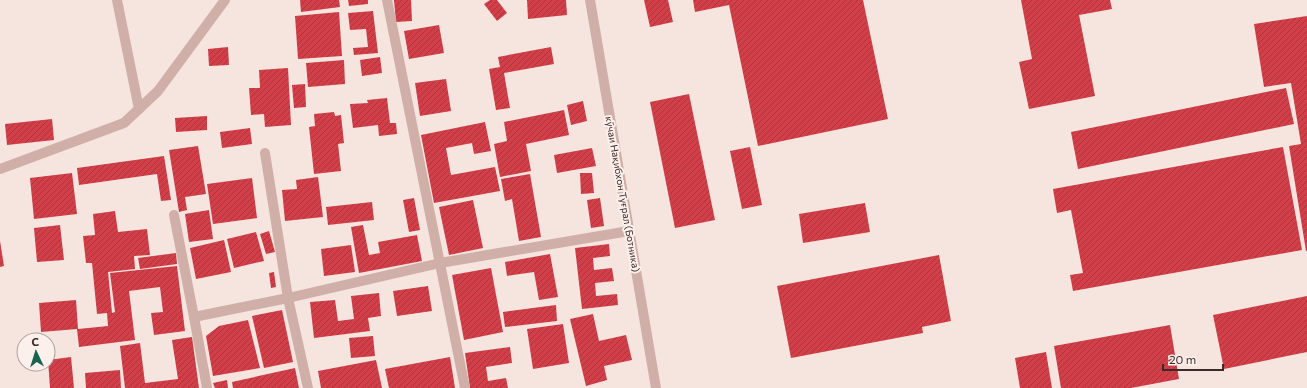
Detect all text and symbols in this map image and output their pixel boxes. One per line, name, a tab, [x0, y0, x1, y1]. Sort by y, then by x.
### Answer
street label: кӯчаи Нақибхон Туғрал (Ботника)	[603, 115, 643, 273]
north arrow	[16, 332, 56, 372]
text: С	[31, 335, 40, 348]
scale bar	[1163, 346, 1223, 372]
text: 20 m	[1169, 352, 1196, 366]

